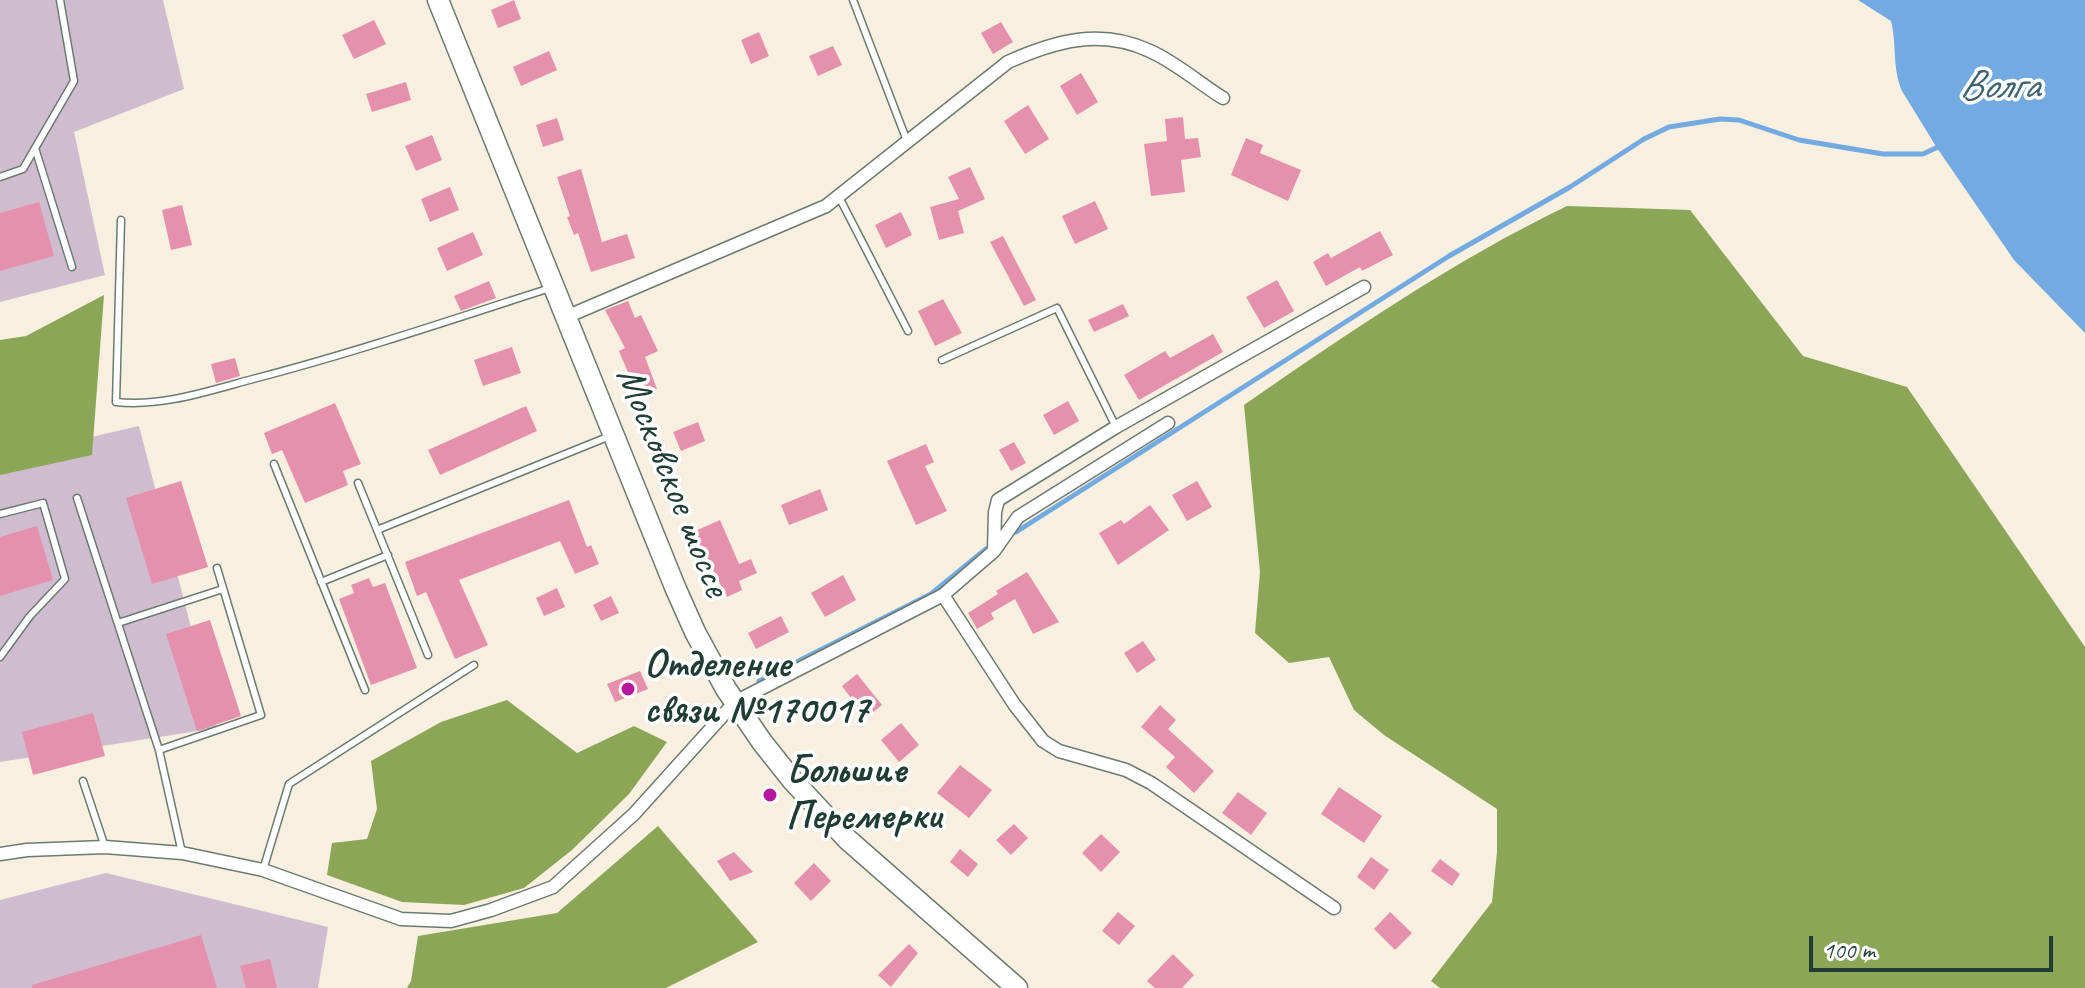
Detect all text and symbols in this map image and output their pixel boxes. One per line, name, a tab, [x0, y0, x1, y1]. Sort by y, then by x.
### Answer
water label: Волга	[1959, 62, 2039, 112]
street label: Московское шоссе	[604, 360, 740, 604]
place label: Отделение связи №170017	[644, 642, 869, 736]
marker: Отделение связи №170017	[619, 680, 637, 698]
place label: Большие Перемерки	[786, 748, 941, 842]
marker: Большие Перемерки	[761, 786, 779, 804]
scale bar	[1813, 920, 2057, 970]
text: 100 m	[1823, 935, 1875, 965]

